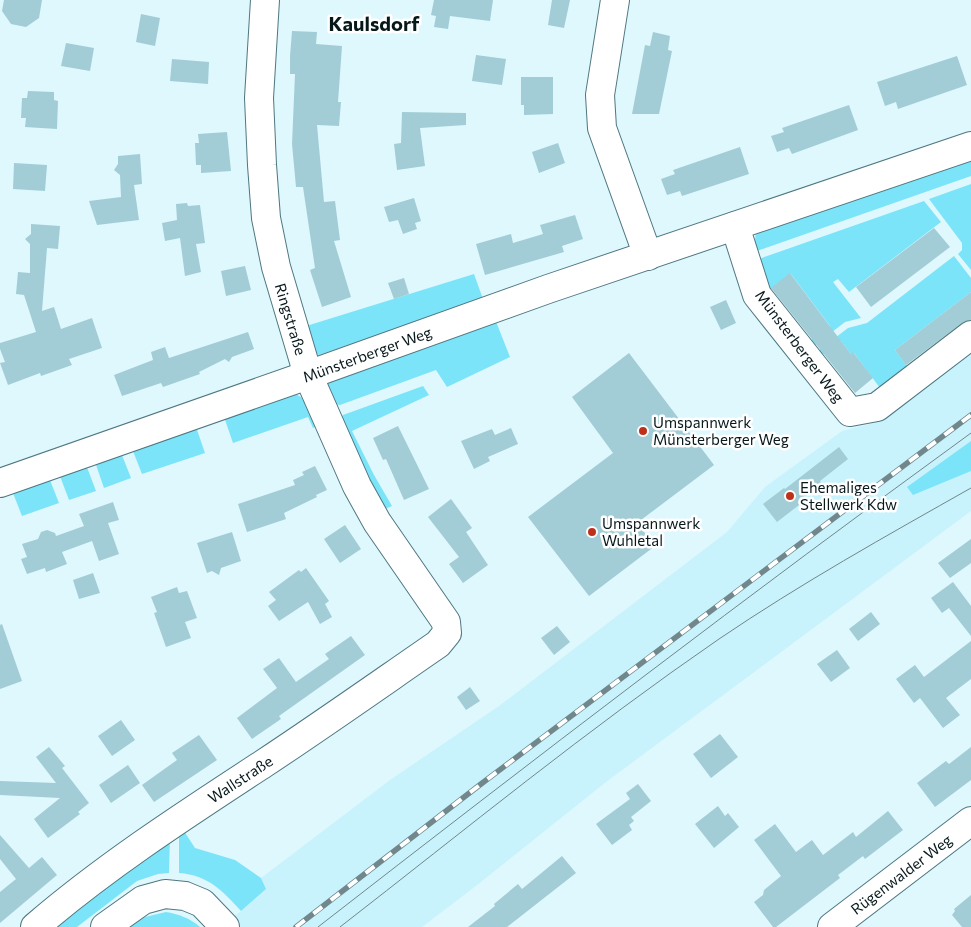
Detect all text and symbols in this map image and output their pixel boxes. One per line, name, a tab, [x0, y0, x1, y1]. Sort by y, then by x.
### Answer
district label: Kaulsdorf	[329, 11, 420, 35]
street label: Ringstraße	[272, 281, 310, 357]
street label: Münsterberger Weg	[752, 286, 848, 406]
street label: Münsterberger Weg	[300, 322, 434, 386]
place label: Umspannwerk Münsterberger Weg	[653, 413, 789, 448]
marker: Umspannwerk Münsterberger Weg	[637, 425, 649, 437]
place label: Ehemaliges Stellwerk Kdw	[800, 478, 897, 513]
marker: Ehemaliges Stellwerk Kdw	[784, 490, 796, 502]
place label: Umspannwerk Wuhletal	[602, 514, 700, 549]
marker: Umspannwerk Wuhletal	[586, 526, 598, 538]
street label: Wallstraße	[204, 751, 276, 807]
street label: Rügenwalder Weg	[847, 830, 955, 918]

